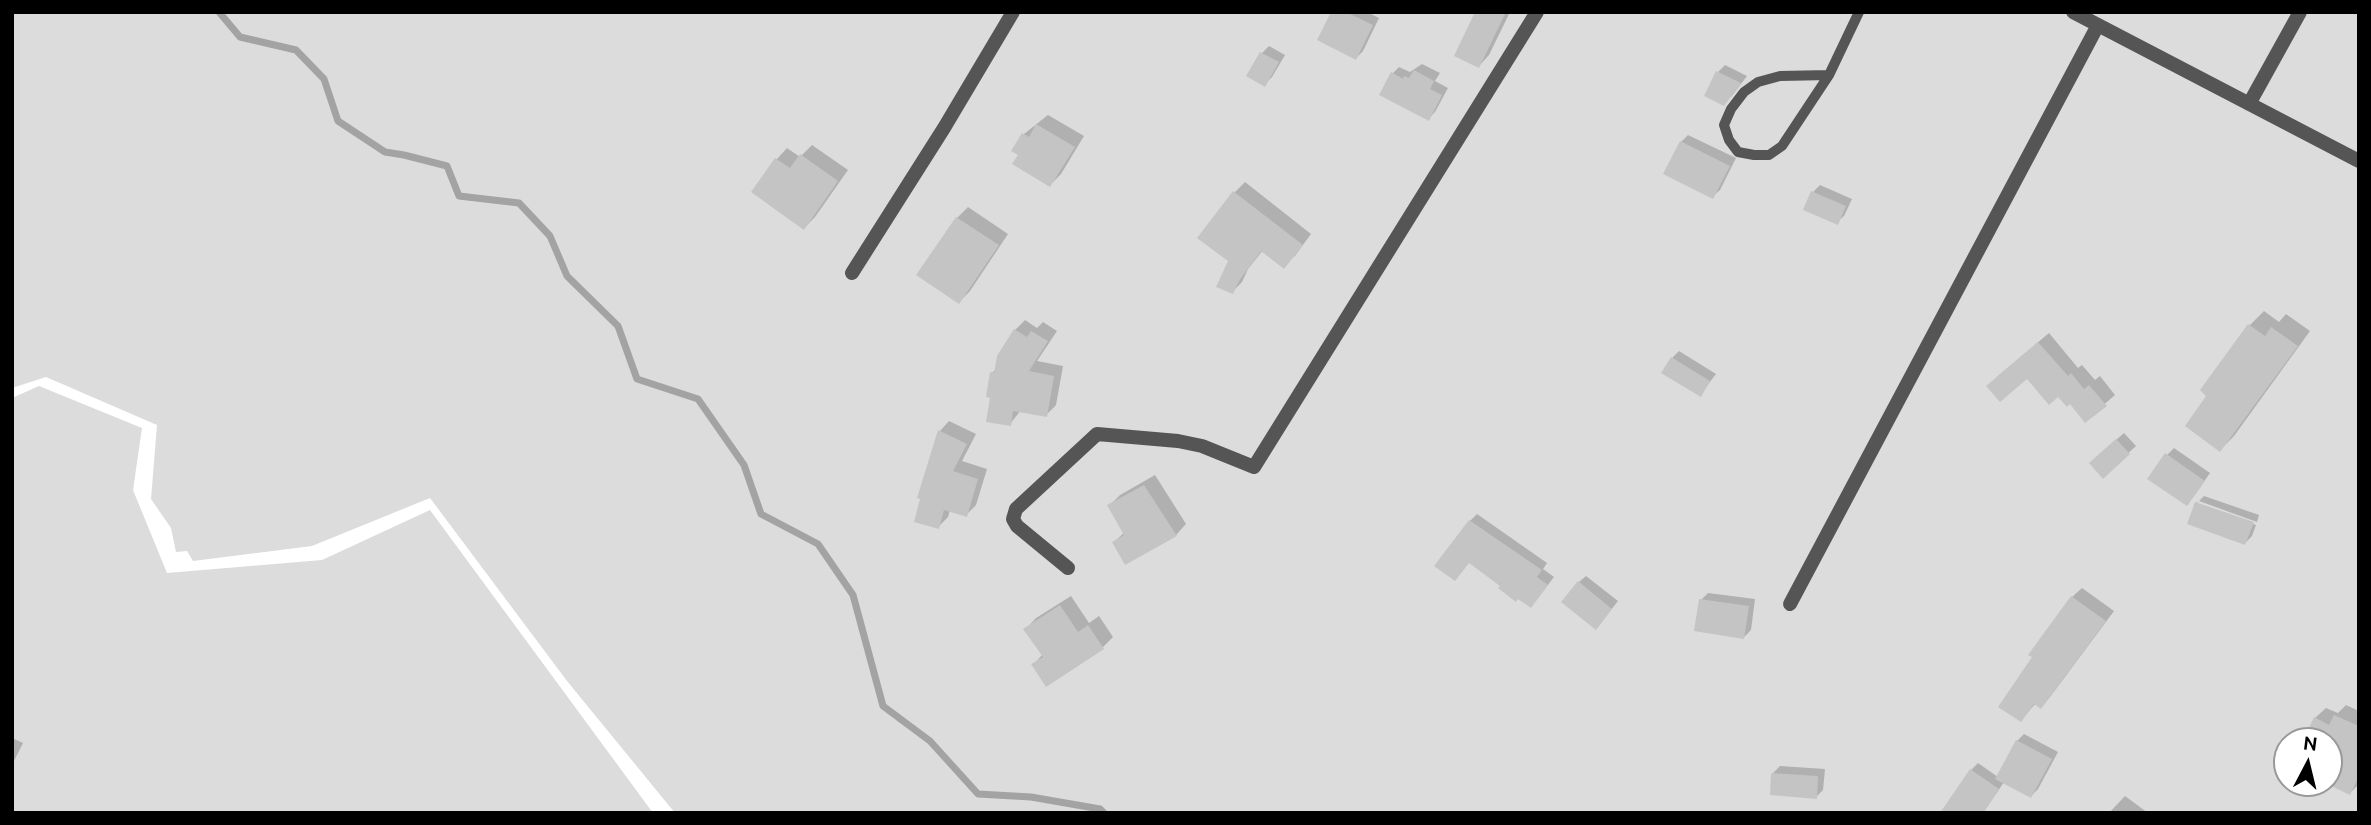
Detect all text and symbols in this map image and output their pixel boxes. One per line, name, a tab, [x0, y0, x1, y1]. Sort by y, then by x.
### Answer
north arrow	[2273, 727, 2343, 797]
text: N	[2302, 731, 2319, 755]

